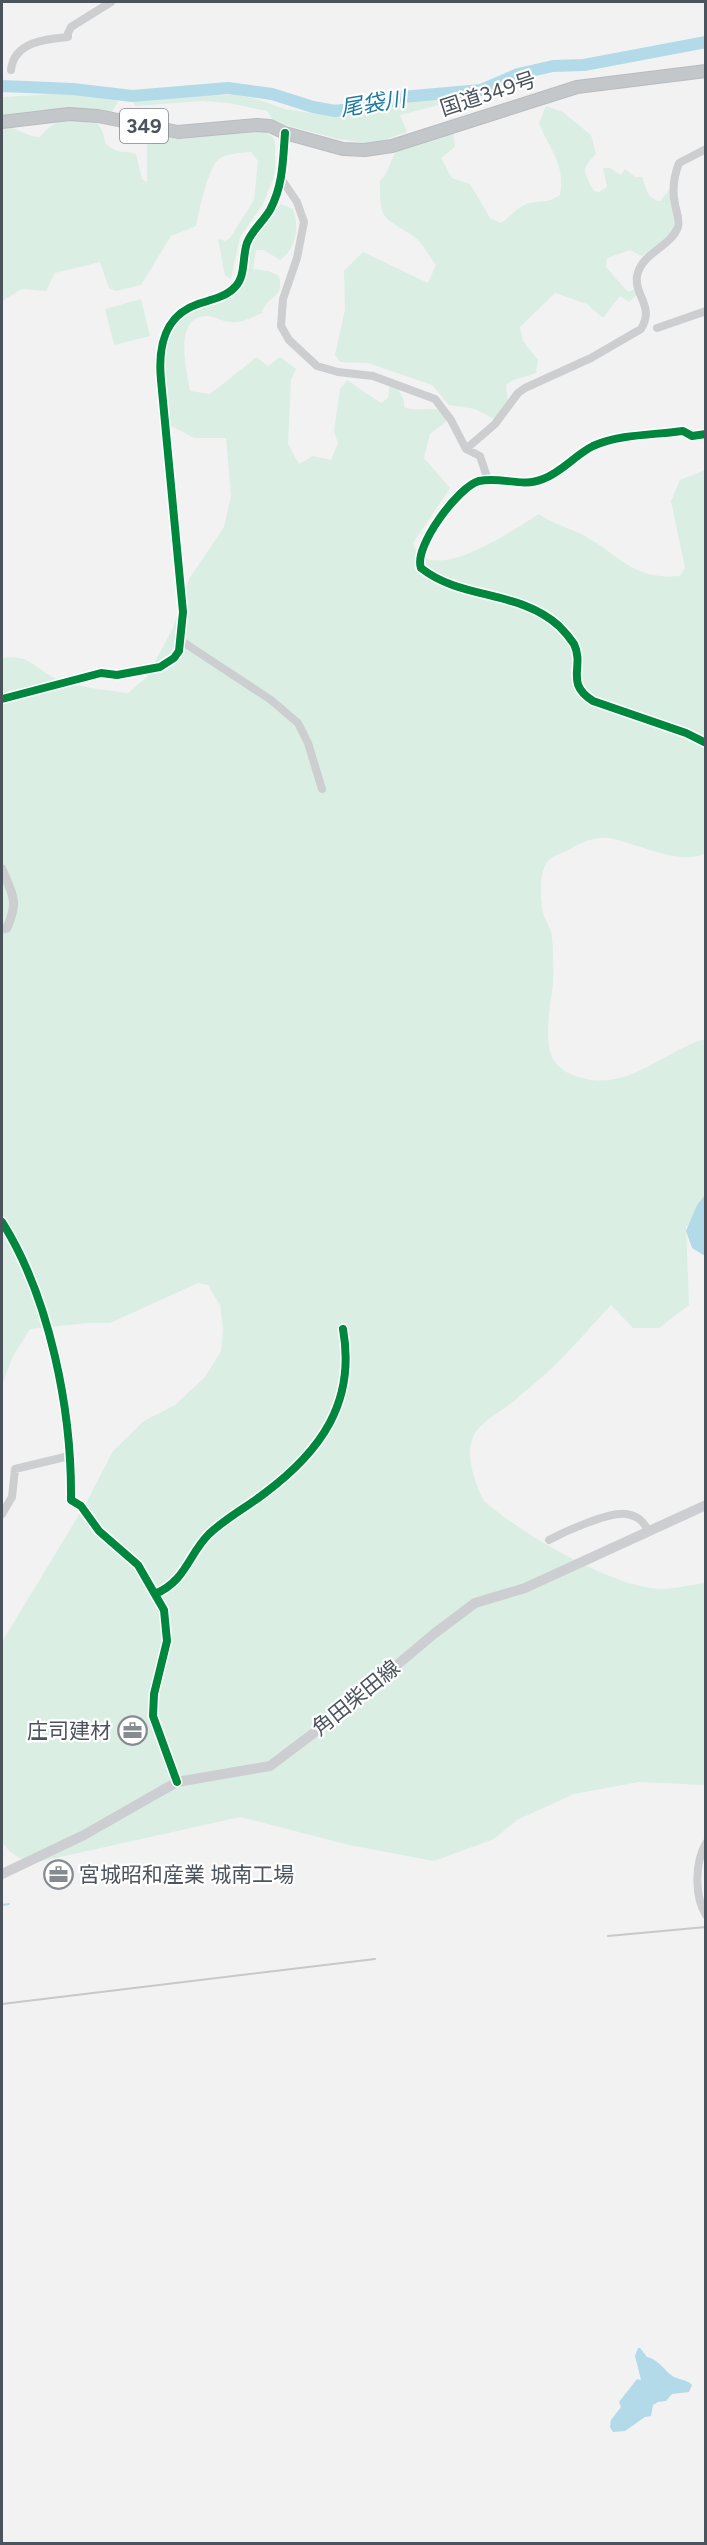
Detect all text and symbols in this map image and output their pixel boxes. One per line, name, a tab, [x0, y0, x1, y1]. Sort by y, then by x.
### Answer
street label: 国道349号	[437, 66, 539, 121]
water label: 尾袋川	[338, 85, 410, 122]
road number: 349	[120, 109, 168, 143]
street label: 角田柴田線	[307, 1655, 404, 1740]
office icon: 庄司建材	[116, 1715, 148, 1747]
place label: 庄司建材	[27, 1718, 111, 1743]
office icon: 宮城昭和産業 城南工場	[42, 1859, 74, 1891]
place label: 宮城昭和産業 城南工場	[79, 1862, 294, 1887]

